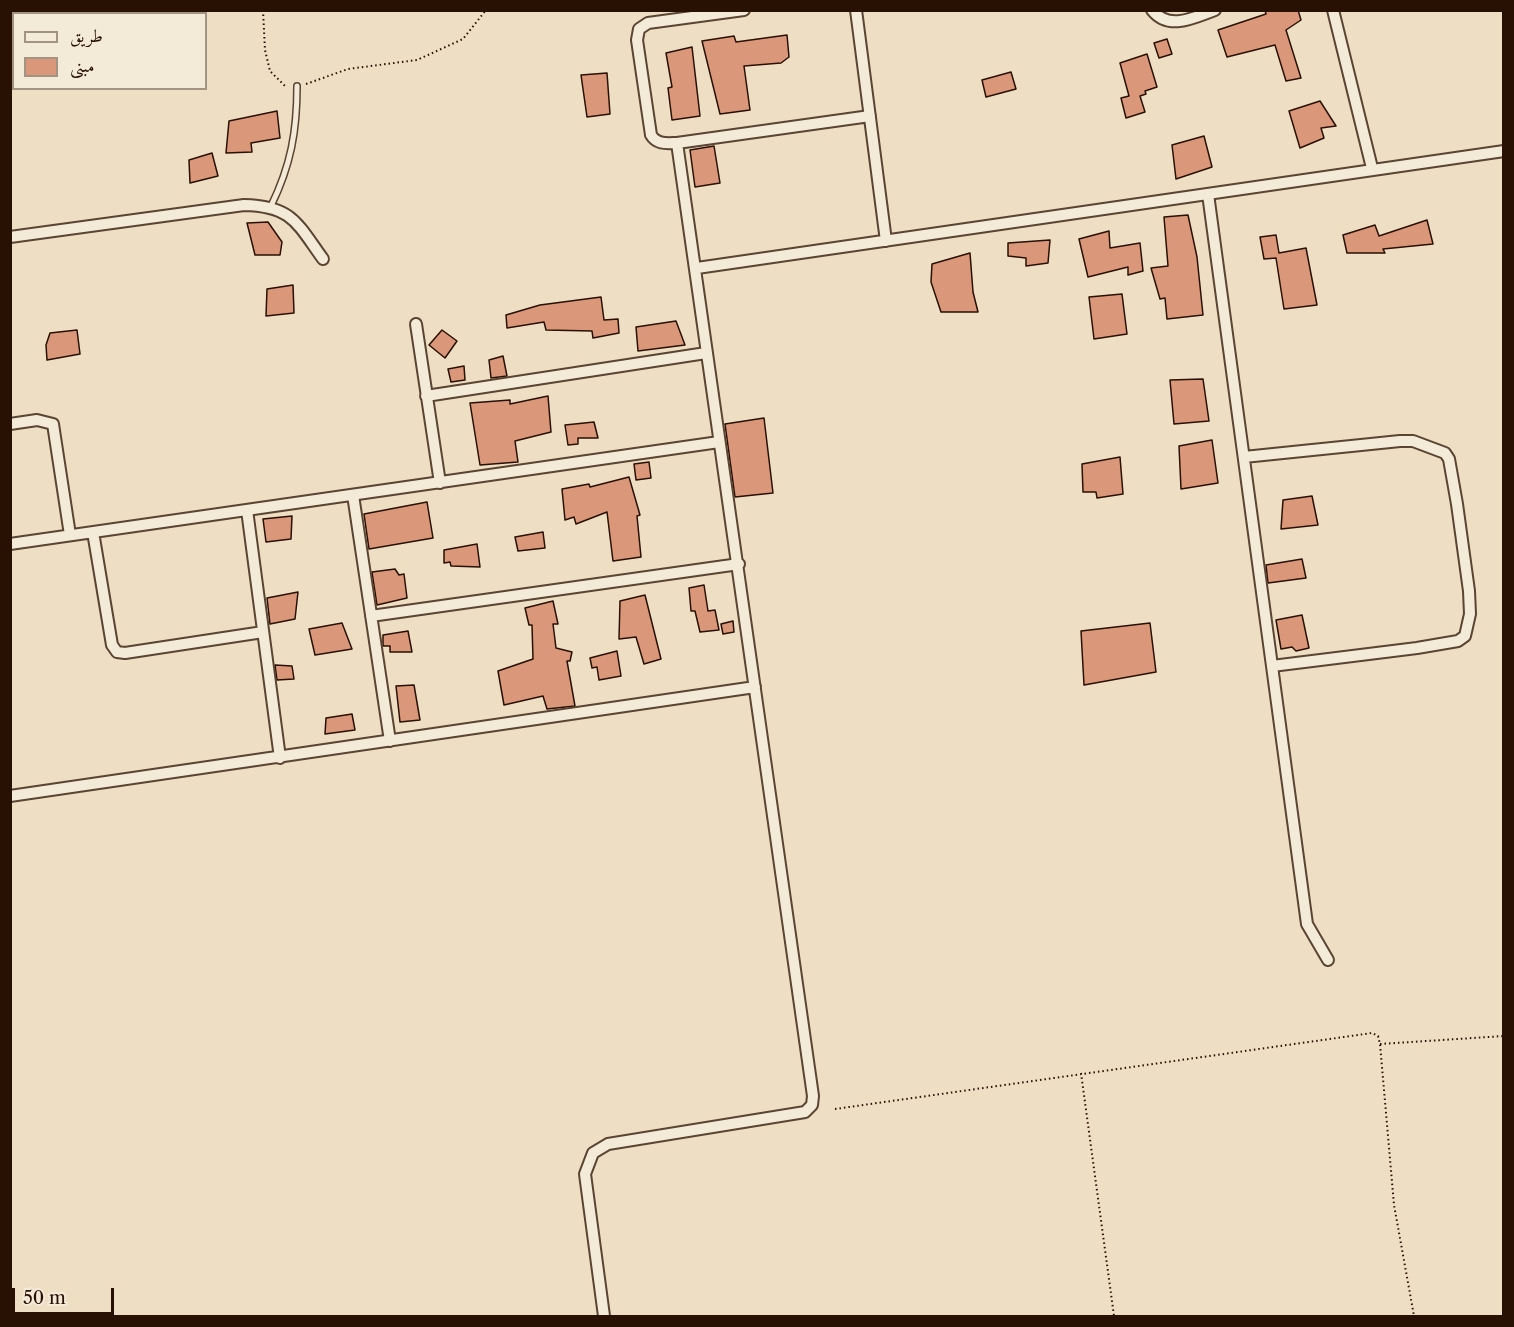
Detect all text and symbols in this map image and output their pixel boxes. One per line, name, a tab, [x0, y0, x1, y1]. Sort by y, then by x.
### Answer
legend	[12, 12, 207, 90]
text: طريق	[70, 25, 103, 47]
text: مبنى	[70, 55, 95, 77]
scale bar	[15, 1276, 117, 1314]
text: 50 m	[23, 1287, 66, 1309]

